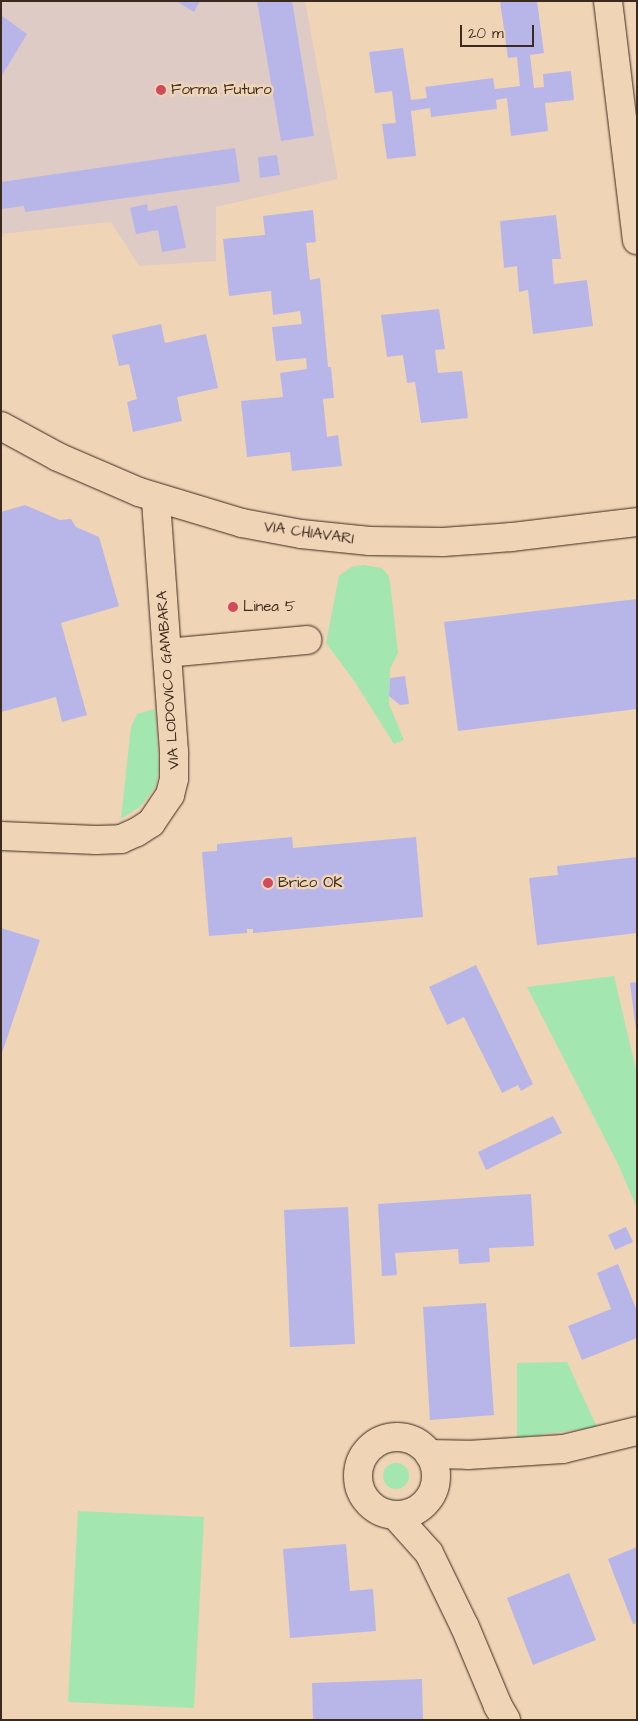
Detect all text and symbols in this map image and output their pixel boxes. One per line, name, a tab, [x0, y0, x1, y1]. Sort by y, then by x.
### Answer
scale bar	[463, 15, 537, 47]
text: 20 m	[468, 23, 504, 44]
place label: Forma Futuro	[171, 81, 272, 99]
marker: Forma Futuro	[155, 84, 167, 96]
street label: VIA CHIAVARI	[263, 518, 355, 548]
street label: VIA LODOVICO GAMBARA	[153, 590, 183, 770]
place label: Linea 5	[243, 598, 296, 616]
marker: Linea 5	[227, 601, 239, 613]
place label: Brico OK	[278, 874, 342, 892]
marker: Brico OK	[262, 877, 274, 889]

